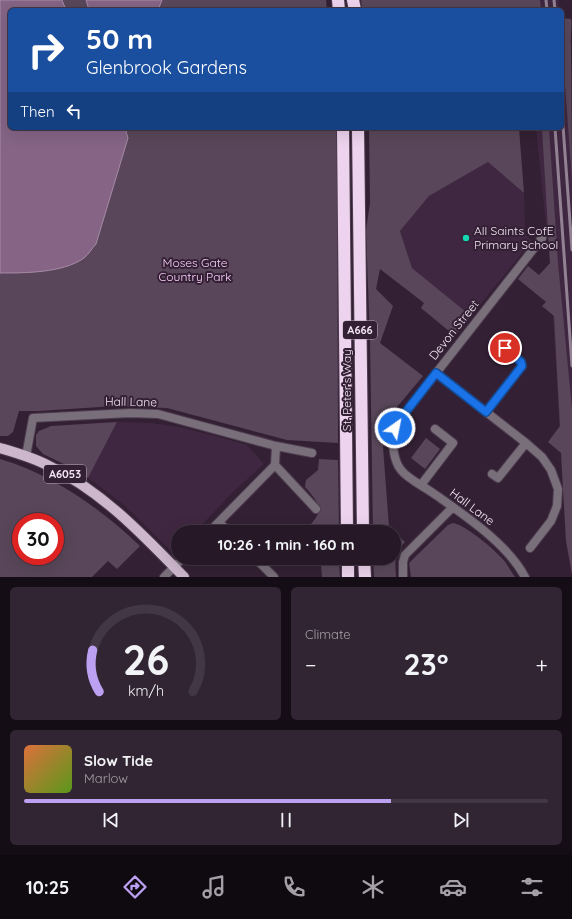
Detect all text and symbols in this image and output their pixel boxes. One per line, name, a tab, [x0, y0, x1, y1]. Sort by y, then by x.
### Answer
text: 50 m	[86, 21, 153, 56]
icon: right	[20, 24, 72, 76]
text: Glenbrook Gardens	[86, 56, 247, 79]
icon: left	[63, 100, 85, 122]
text: Then	[20, 102, 55, 121]
place label: All Saints CofE Primary School	[474, 223, 558, 252]
marker: All Saints CofE Primary School	[461, 233, 471, 243]
park label: Moses Gate Country Park	[158, 255, 232, 284]
street label: Devon Street	[426, 297, 482, 363]
road number: A666	[343, 321, 377, 339]
pin	[488, 331, 522, 365]
icon: arrive	[494, 337, 516, 359]
street label: St. Peter's Way	[339, 349, 354, 431]
street label: Hall Lane	[105, 394, 157, 409]
position arrow	[374, 407, 416, 449]
road number: A6053	[44, 465, 86, 483]
street label: Hall Lane	[447, 485, 498, 528]
speed limit sign: 30	[12, 513, 64, 565]
text: 10:26 · 1 min · 160 m	[217, 535, 355, 554]
text: Climate	[305, 626, 351, 642]
text: 26	[122, 632, 169, 684]
text: 23°	[404, 645, 449, 683]
text: −	[305, 651, 316, 679]
text: +	[536, 651, 548, 679]
text: km/h	[127, 681, 164, 699]
text: Slow Tide	[84, 751, 153, 770]
text: Marlow	[84, 770, 128, 786]
icon: previous	[100, 809, 122, 831]
icon: pause	[275, 809, 297, 831]
icon: next	[450, 809, 472, 831]
icon: directions	[121, 873, 149, 901]
icon: music	[200, 873, 228, 901]
icon: phone	[280, 873, 308, 901]
icon: climate	[359, 873, 387, 901]
icon: car	[439, 873, 467, 901]
icon: filters	[518, 873, 546, 901]
text: 10:25	[26, 876, 69, 899]

